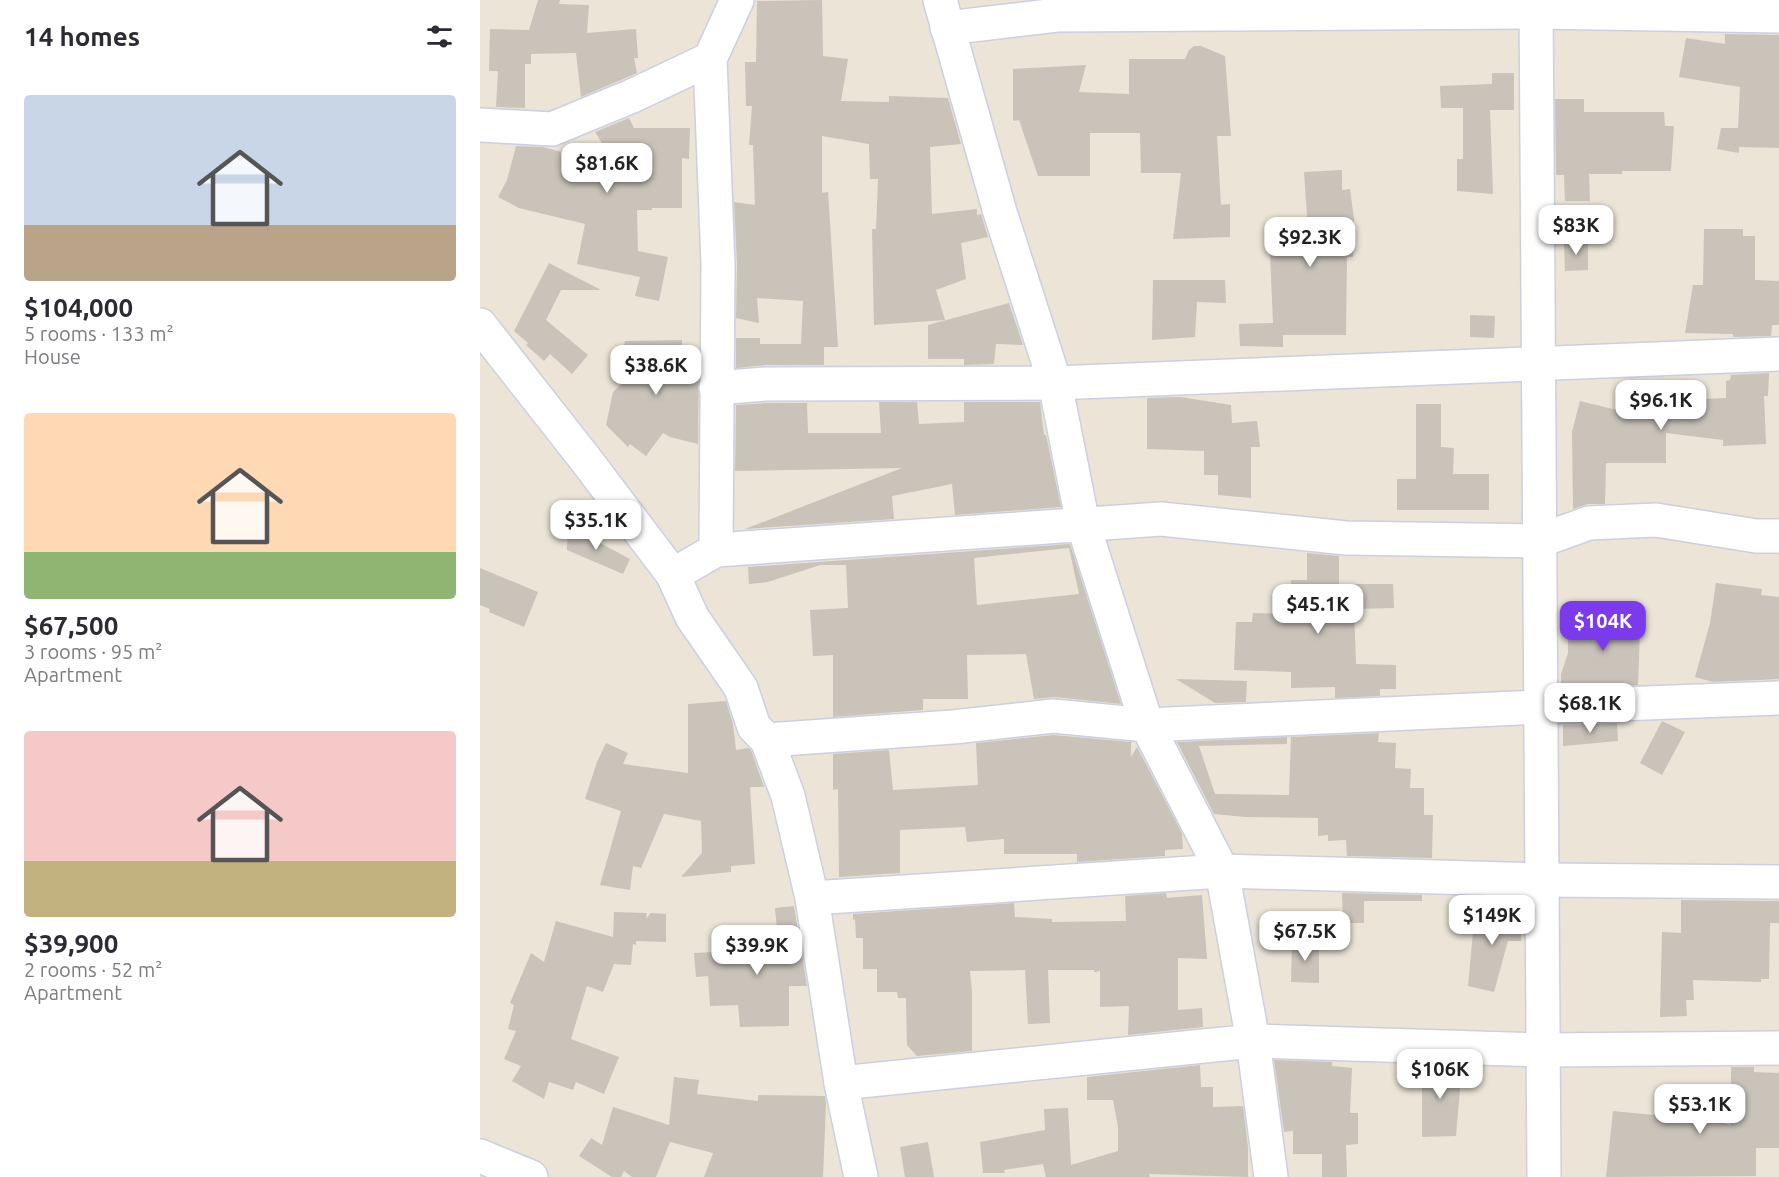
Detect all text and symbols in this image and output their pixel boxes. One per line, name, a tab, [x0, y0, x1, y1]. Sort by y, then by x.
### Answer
icon: filters	[423, 20, 456, 53]
text: 14 homes	[24, 22, 140, 51]
icon: home	[186, 134, 294, 242]
pin: $81.6K	[558, 143, 656, 194]
text: $81.6K	[575, 151, 639, 174]
pin: $83K	[1540, 205, 1612, 256]
text: $83K	[1552, 213, 1600, 236]
pin: $92.3K	[1261, 217, 1359, 268]
text: $92.3K	[1278, 225, 1342, 248]
text: $104,000	[24, 293, 133, 322]
text: 5 rooms · 133 m²	[24, 322, 174, 345]
text: House	[24, 345, 81, 368]
pin: $38.6K	[607, 345, 705, 396]
text: $38.6K	[624, 353, 688, 376]
pin: $96.1K	[1612, 380, 1710, 431]
text: $96.1K	[1629, 388, 1693, 411]
icon: home	[186, 452, 294, 560]
pin: $35.1K	[547, 500, 645, 551]
text: $35.1K	[564, 508, 628, 531]
pin: $45.1K	[1269, 584, 1367, 635]
text: $45.1K	[1286, 592, 1350, 615]
pin: $104K	[1561, 601, 1645, 652]
text: $104K	[1574, 609, 1632, 632]
text: $67,500	[24, 611, 118, 640]
text: 3 rooms · 95 m²	[24, 640, 162, 663]
text: Apartment	[24, 663, 122, 686]
pin: $68.1K	[1541, 683, 1639, 734]
text: $68.1K	[1558, 691, 1622, 714]
icon: home	[186, 770, 294, 878]
pin: $149K	[1450, 895, 1534, 946]
text: $149K	[1463, 903, 1521, 926]
pin: $67.5K	[1256, 911, 1354, 962]
text: $67.5K	[1273, 919, 1337, 942]
pin: $39.9K	[708, 925, 806, 976]
text: $39,900	[24, 929, 118, 958]
text: $39.9K	[725, 933, 789, 956]
text: 2 rooms · 52 m²	[24, 958, 162, 981]
text: Apartment	[24, 981, 122, 1004]
pin: $106K	[1398, 1049, 1482, 1100]
text: $106K	[1411, 1057, 1469, 1080]
pin: $53.1K	[1651, 1084, 1749, 1135]
text: $53.1K	[1668, 1092, 1732, 1115]

